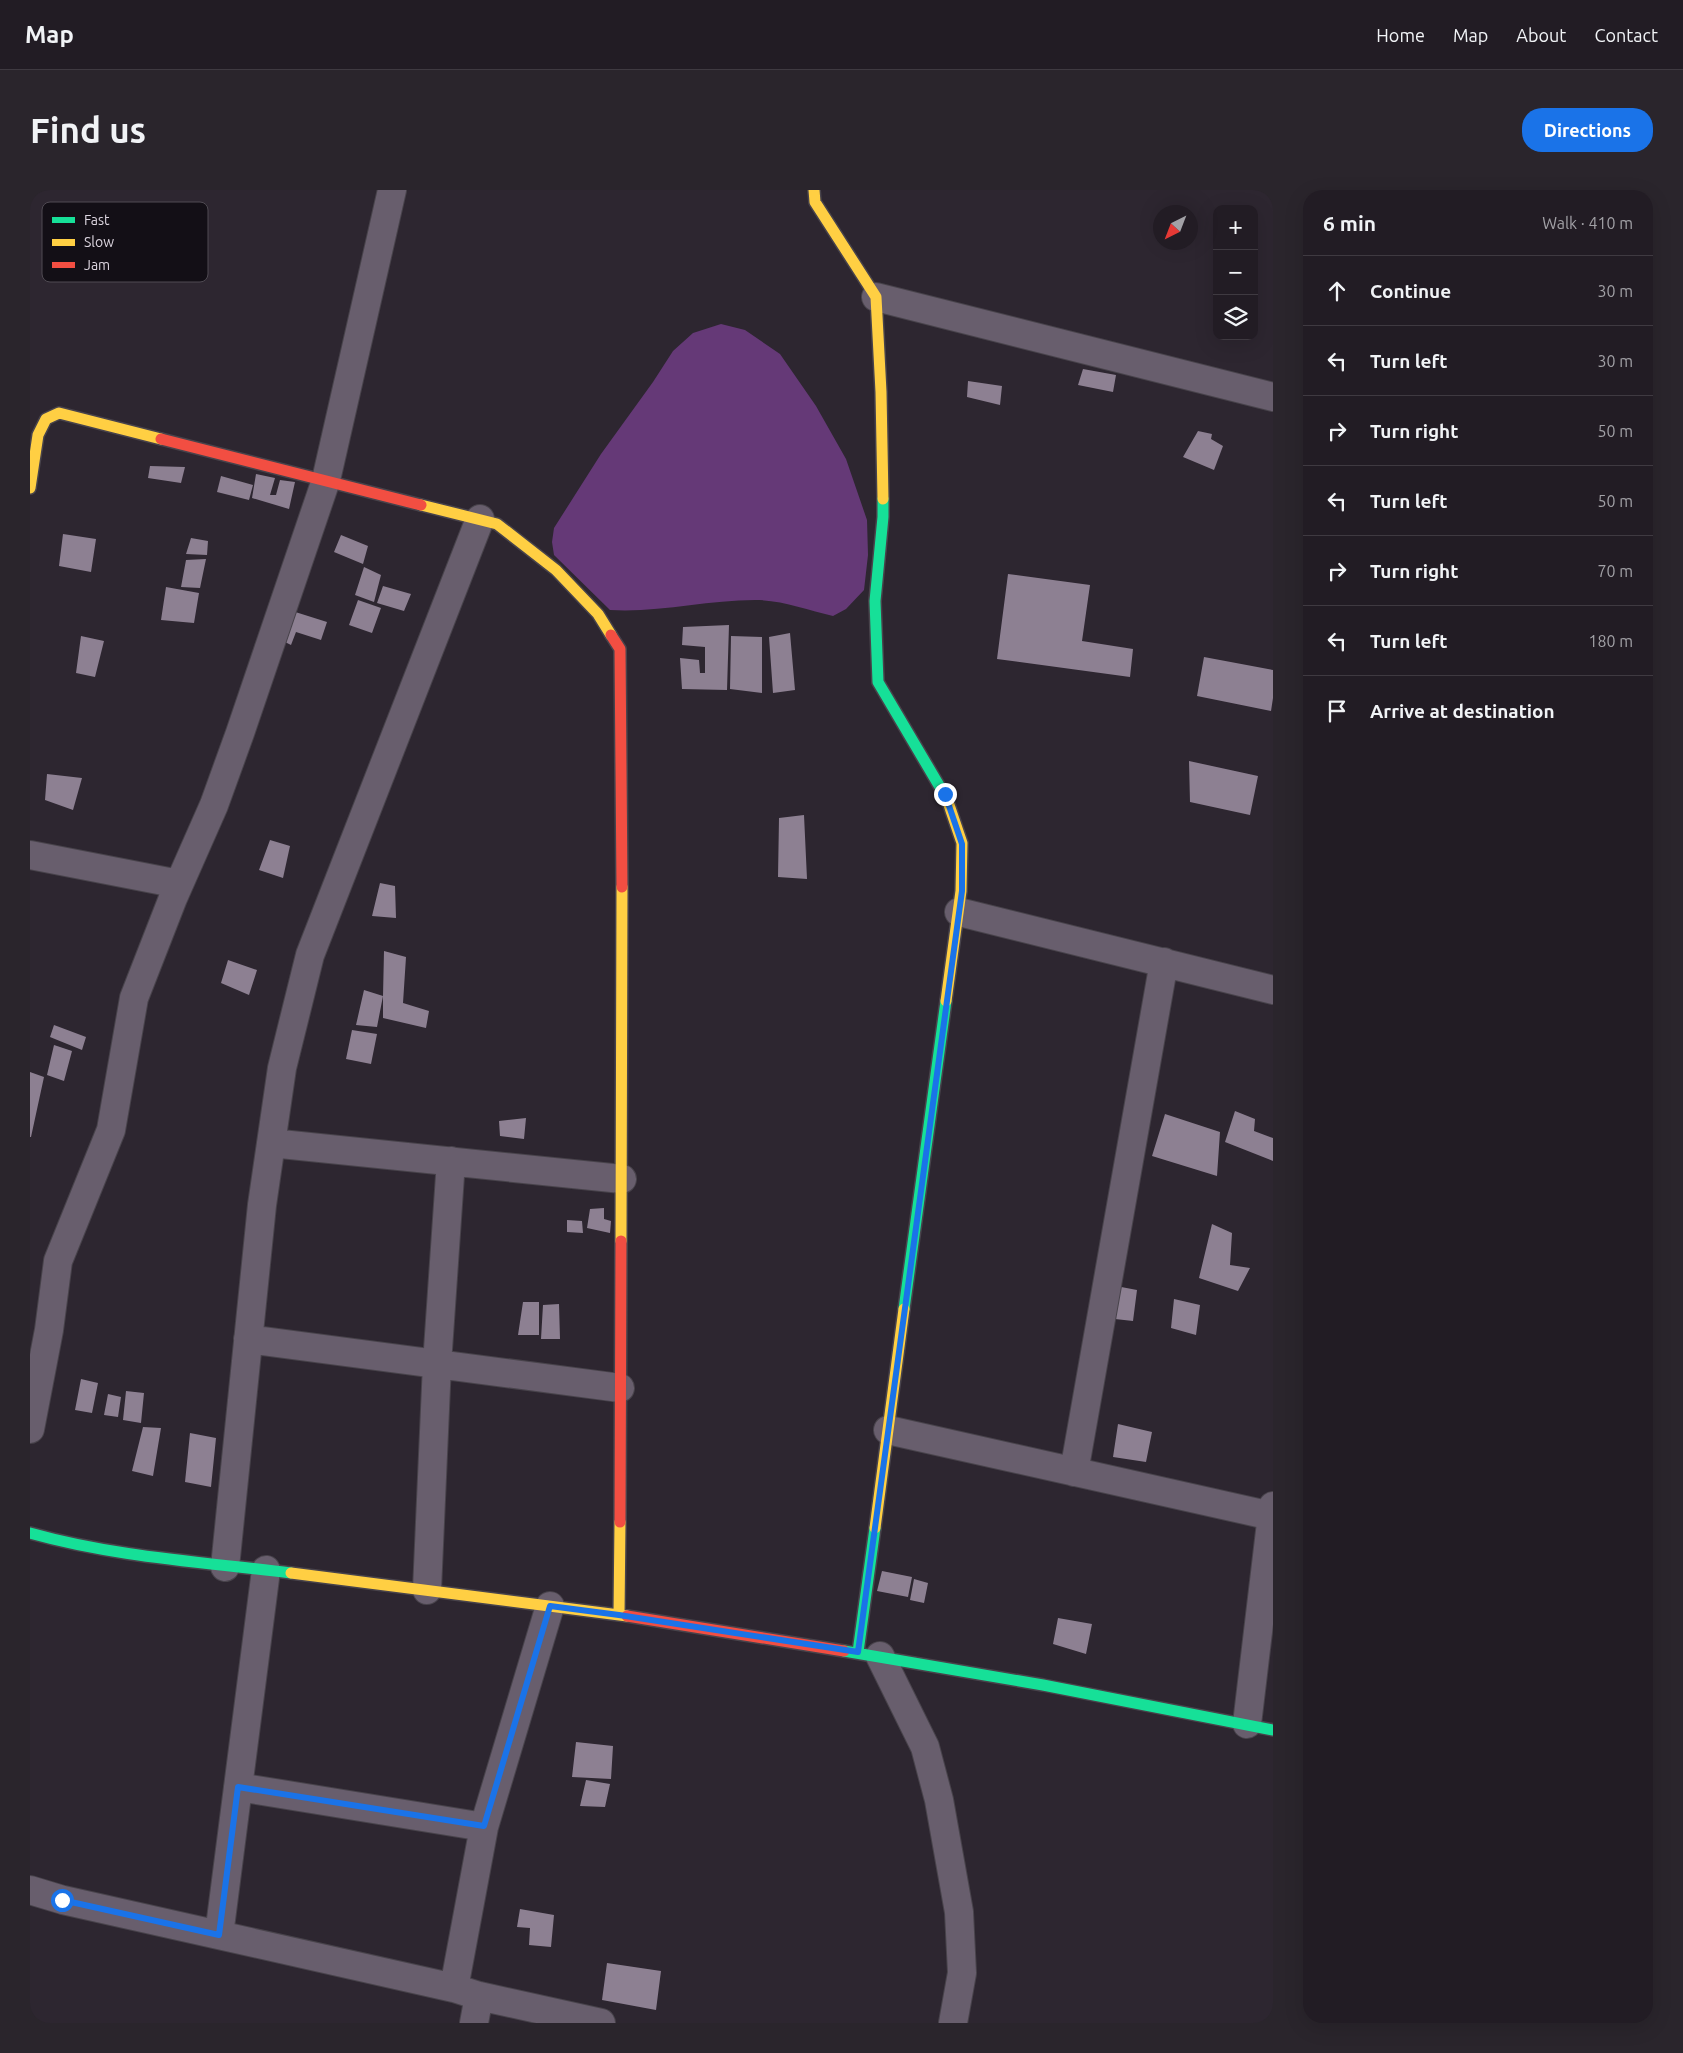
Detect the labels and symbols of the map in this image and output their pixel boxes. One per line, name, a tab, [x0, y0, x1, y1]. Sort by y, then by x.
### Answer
legend	[42, 202, 208, 282]
north arrow	[1153, 205, 1198, 250]
text: Fast	[84, 212, 110, 228]
text: Slow	[84, 234, 114, 250]
text: Jam	[84, 257, 110, 273]
route end	[934, 783, 957, 806]
route start	[51, 1889, 74, 1912]

